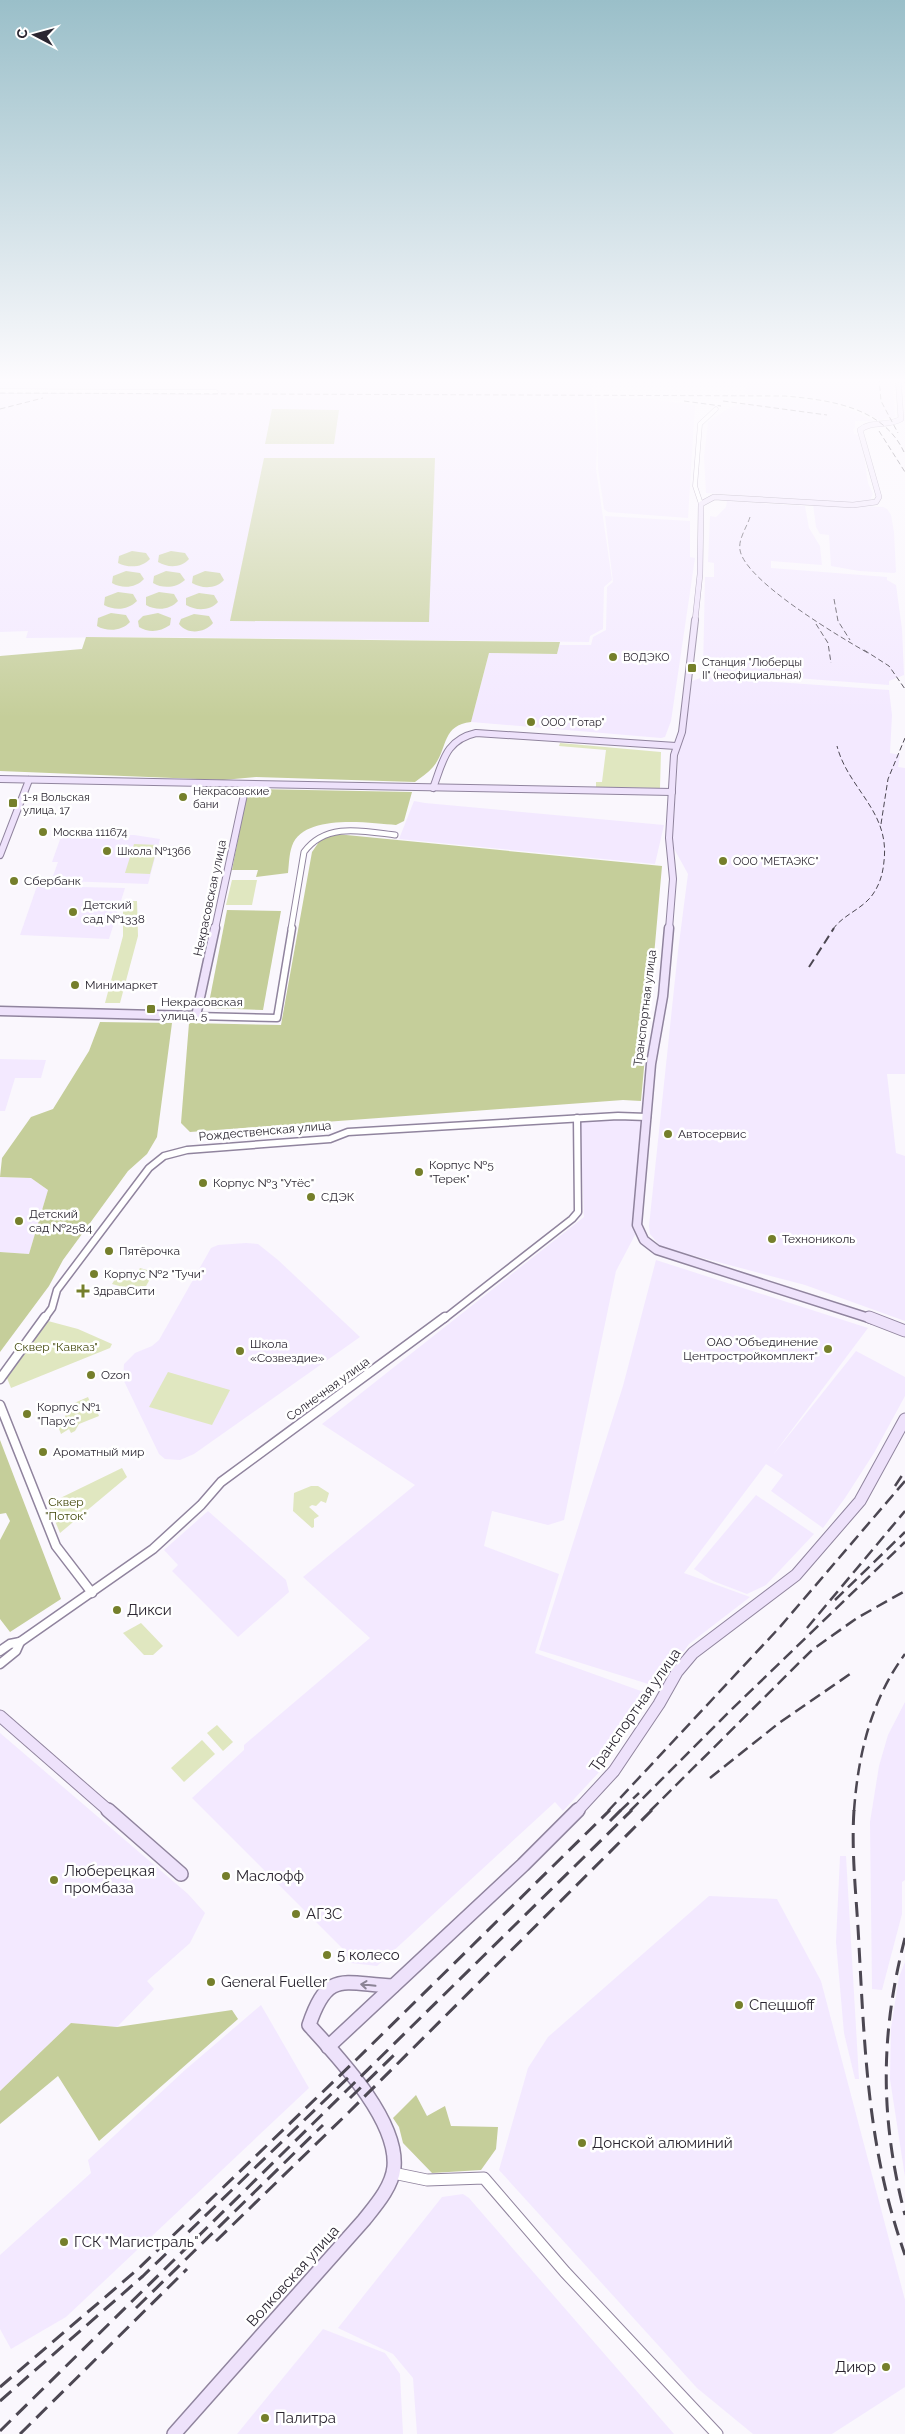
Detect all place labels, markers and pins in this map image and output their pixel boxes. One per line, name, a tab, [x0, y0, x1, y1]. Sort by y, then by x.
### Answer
marker: ВОДЭКО	[607, 651, 619, 663]
place label: ВОДЭКО	[623, 651, 670, 664]
place label: Станция "Люберцы II" (неофициальная)	[702, 656, 802, 682]
marker: Станция "Люберцы II" (неофициальная)	[686, 662, 698, 674]
marker: ООО "Готар"	[525, 716, 537, 728]
place label: ООО "Готар"	[541, 716, 605, 729]
place label: Некрасовские бани	[193, 785, 270, 811]
place label: 1-я Вольская улица, 17	[23, 791, 90, 817]
marker: Некрасовские бани	[177, 791, 189, 803]
marker: 1-я Вольская улица, 17	[7, 797, 19, 809]
marker: Москва 111674	[37, 826, 49, 838]
place label: Москва 111674	[53, 826, 128, 839]
marker: Школа №1366	[101, 845, 113, 857]
place label: Школа №1366	[117, 845, 191, 858]
marker: ООО "МЕТАЭКС"	[717, 855, 729, 867]
place label: ООО "МЕТАЭКС"	[733, 855, 818, 868]
place label: Сбербанк	[24, 874, 81, 888]
marker: Сбербанк	[8, 875, 20, 887]
place label: Детский сад №1338	[83, 898, 145, 926]
marker: Детский сад №1338	[67, 906, 79, 918]
place label: Минимаркет	[85, 978, 158, 992]
marker: Минимаркет	[69, 979, 81, 991]
place label: Некрасовская улица, 5	[161, 995, 243, 1023]
marker: Некрасовская улица, 5	[145, 1003, 157, 1015]
place label: Автосервис	[678, 1127, 747, 1141]
marker: Автосервис	[662, 1128, 674, 1140]
place label: Корпус №5 "Терек"	[429, 1158, 494, 1186]
marker: Корпус №5 "Терек"	[413, 1166, 425, 1178]
place label: Корпус №3 "Утёс"	[213, 1176, 314, 1190]
marker: Корпус №3 "Утёс"	[197, 1177, 209, 1189]
place label: СДЭК	[321, 1190, 355, 1204]
marker: СДЭК	[305, 1191, 317, 1203]
place label: Детский сад №2584	[29, 1207, 93, 1235]
marker: Детский сад №2584	[13, 1215, 25, 1227]
place label: Технониколь	[782, 1232, 855, 1246]
marker: Технониколь	[766, 1233, 778, 1245]
place label: Пятёрочка	[119, 1244, 180, 1258]
marker: Пятёрочка	[103, 1245, 115, 1257]
place label: Корпус №2 "Тучи"	[104, 1267, 204, 1281]
marker: Корпус №2 "Тучи"	[88, 1268, 100, 1280]
place label: ЗдравСити	[93, 1284, 155, 1298]
marker: ЗдравСити	[77, 1285, 89, 1297]
place label: ОАО "Объединение Центростройкомплект"	[683, 1335, 818, 1363]
place label: Школа «Созвездие»	[250, 1337, 325, 1365]
marker: ОАО "Объединение Центростройкомплект"	[822, 1343, 834, 1355]
marker: Школа «Созвездие»	[234, 1345, 246, 1357]
place label: Ozon	[101, 1368, 130, 1382]
marker: Ozon	[85, 1369, 97, 1381]
place label: Корпус №1 "Парус"	[37, 1400, 100, 1428]
marker: Корпус №1 "Парус"	[21, 1408, 33, 1420]
place label: Ароматный мир	[53, 1445, 145, 1459]
marker: Ароматный мир	[37, 1446, 49, 1458]
place label: Дикси	[127, 1601, 172, 1619]
marker: Дикси	[111, 1604, 123, 1616]
place label: Люберецкая промбаза	[64, 1862, 155, 1897]
place label: Маслофф	[236, 1867, 304, 1885]
marker: Маслофф	[220, 1870, 232, 1882]
marker: Люберецкая промбаза	[48, 1874, 60, 1886]
place label: АГЗС	[306, 1905, 342, 1923]
marker: АГЗС	[290, 1908, 302, 1920]
place label: 5 колесо	[337, 1946, 400, 1964]
marker: 5 колесо	[321, 1949, 333, 1961]
place label: General Fueller	[221, 1973, 328, 1991]
marker: General Fueller	[205, 1976, 217, 1988]
place label: Спецшoff	[749, 1996, 815, 2014]
marker: Спецшoff	[733, 1999, 745, 2011]
place label: Донской алюминий	[592, 2134, 733, 2152]
marker: Донской алюминий	[576, 2137, 588, 2149]
place label: ГСК "Магистраль"	[74, 2233, 199, 2251]
marker: ГСК "Магистраль"	[58, 2236, 70, 2248]
place label: Диюр	[835, 2358, 876, 2376]
marker: Диюр	[880, 2361, 892, 2373]
place label: Палитра	[275, 2409, 336, 2427]
marker: Палитра	[259, 2412, 271, 2424]

